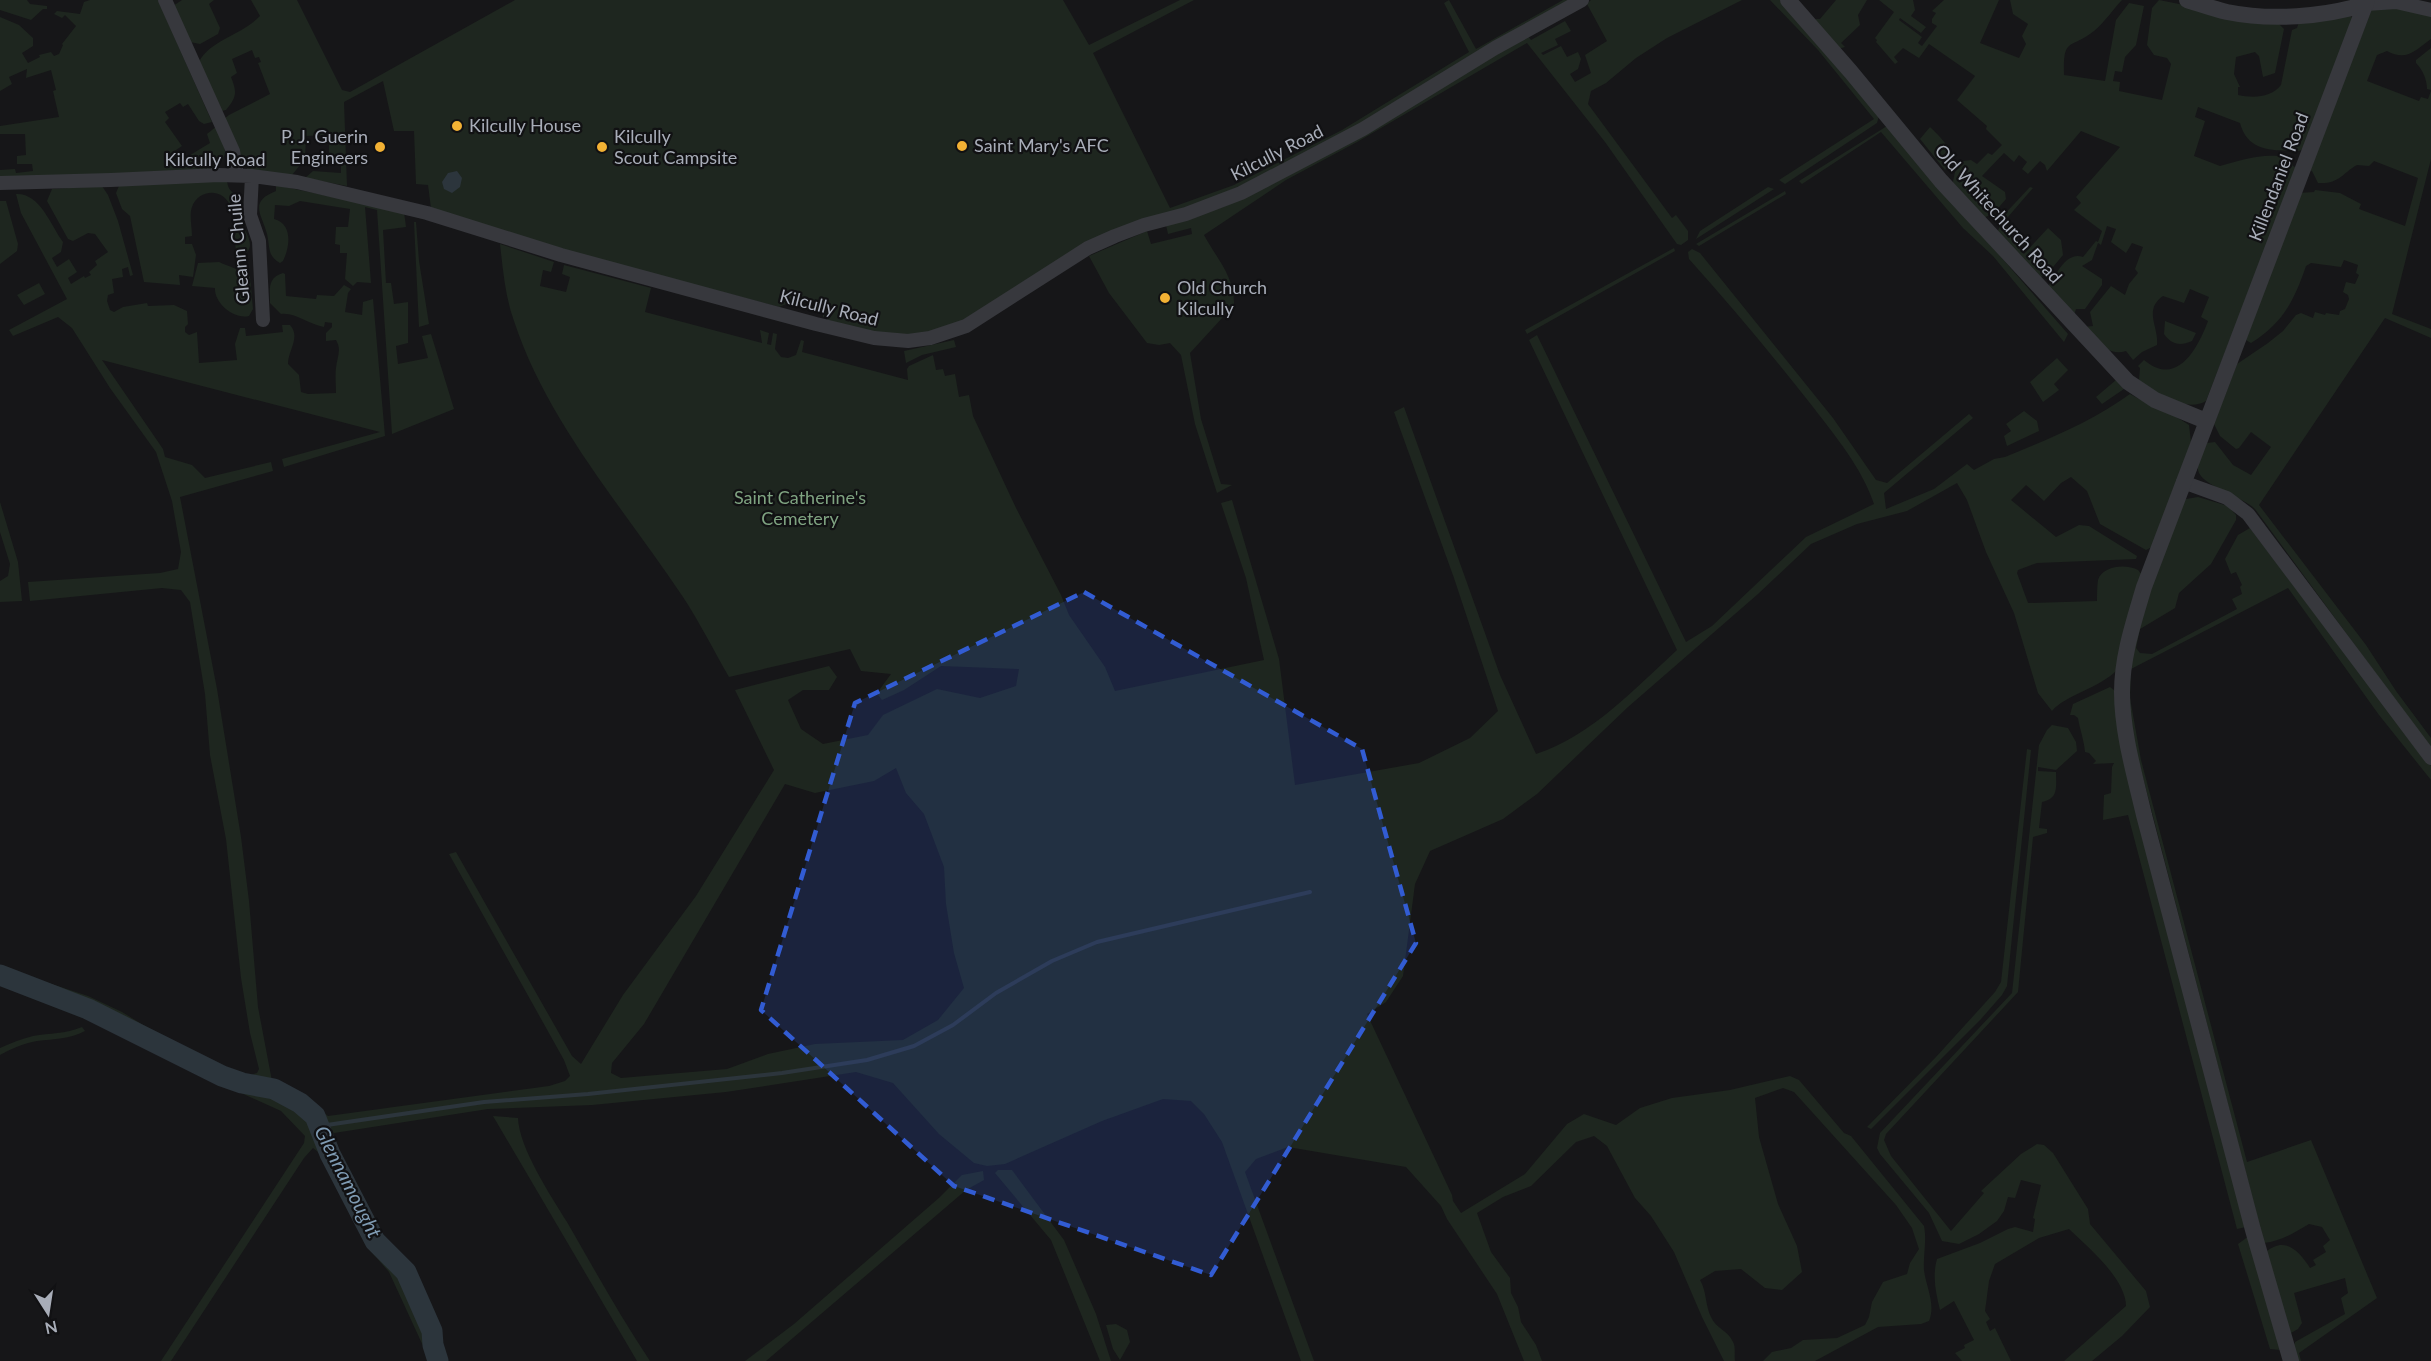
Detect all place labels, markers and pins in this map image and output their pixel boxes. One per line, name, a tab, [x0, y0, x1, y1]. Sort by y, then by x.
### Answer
place label: Kilcully House	[469, 114, 581, 136]
marker: Kilcully House	[450, 119, 464, 133]
place label: P. J. Guerin Engineers	[281, 125, 368, 168]
place label: Kilcully Scout Campsite	[614, 125, 737, 168]
place label: Saint Mary's AFC	[974, 134, 1109, 156]
marker: Saint Mary's AFC	[955, 139, 969, 153]
marker: P. J. Guerin Engineers	[373, 140, 387, 154]
marker: Kilcully Scout Campsite	[595, 140, 609, 154]
place label: Old Church Kilcully	[1177, 276, 1267, 319]
marker: Old Church Kilcully	[1158, 291, 1172, 305]

